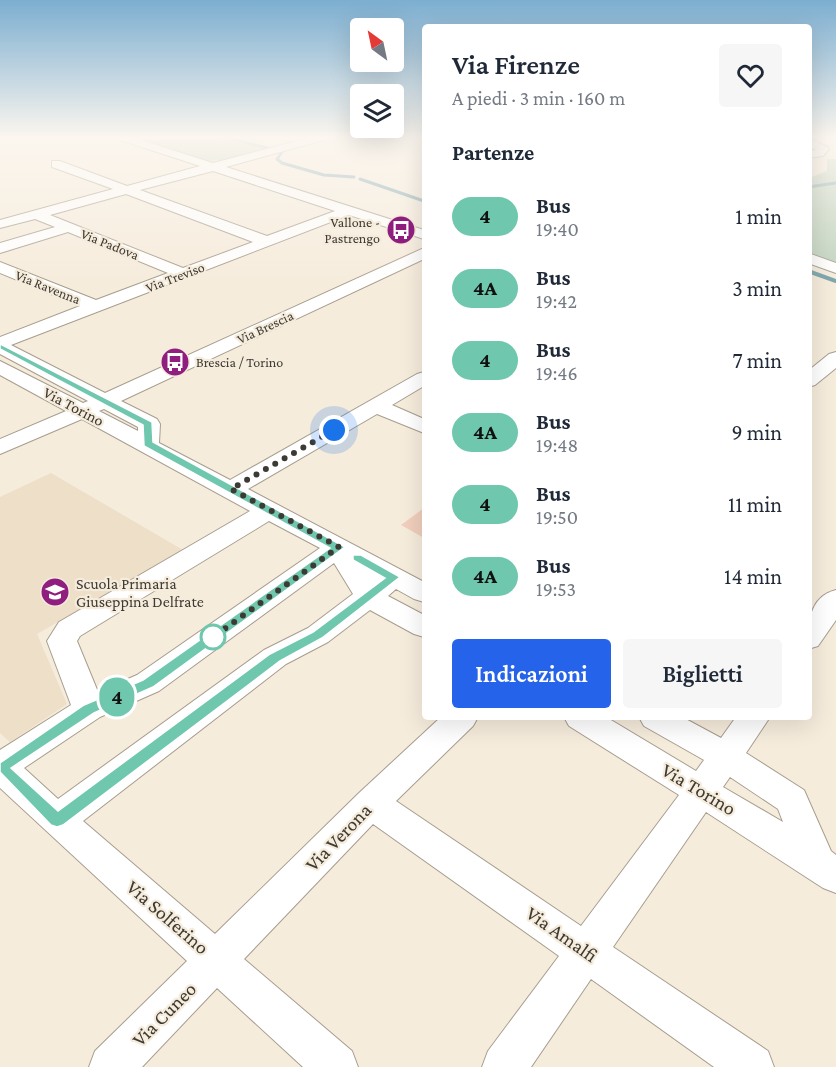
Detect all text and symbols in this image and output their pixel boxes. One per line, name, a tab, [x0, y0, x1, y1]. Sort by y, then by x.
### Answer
north arrow	[350, 18, 404, 72]
map controls	[350, 18, 404, 138]
button: heart	[719, 44, 782, 107]
text: Via Firenze	[452, 49, 580, 80]
button: layers	[350, 84, 404, 138]
text: A piedi · 3 min · 160 m	[452, 87, 625, 109]
text: Partenze	[452, 140, 534, 165]
text: Bus	[536, 193, 570, 218]
text: 4	[479, 204, 491, 228]
text: 1 min	[735, 204, 782, 229]
place label: Vallone - Pastrengo	[325, 214, 380, 246]
bus stop icon: Vallone - Pastrengo	[385, 214, 417, 246]
text: 19:40	[536, 218, 579, 240]
street label: Via Padova	[79, 225, 142, 263]
street label: Via Treviso	[143, 258, 207, 295]
text: Bus	[536, 265, 570, 290]
street label: Via Ravenna	[13, 267, 83, 307]
text: 4A	[473, 276, 497, 300]
text: 3 min	[732, 276, 782, 301]
text: 19:42	[536, 290, 577, 312]
street label: Via Brescia	[234, 307, 296, 347]
text: Bus	[536, 337, 570, 362]
bus stop icon: Brescia / Torino	[159, 346, 191, 378]
text: 4	[479, 348, 491, 372]
text: 7 min	[732, 348, 782, 373]
place label: Brescia / Torino	[196, 354, 283, 370]
text: 19:46	[536, 362, 578, 384]
street label: Via Torino	[41, 383, 107, 429]
text: Bus	[536, 409, 570, 434]
your location	[319, 415, 349, 445]
text: 4A	[473, 420, 497, 444]
text: 9 min	[731, 420, 782, 445]
text: 19:48	[536, 434, 578, 456]
text: Bus	[536, 481, 570, 506]
text: 4	[479, 492, 491, 516]
text: 11 min	[728, 492, 782, 517]
text: 19:50	[536, 506, 578, 528]
text: Bus	[536, 553, 570, 578]
text: 4A	[473, 564, 497, 588]
text: 14 min	[724, 564, 782, 589]
place label: Scuola Primaria Giuseppina Delfrate	[76, 575, 204, 611]
school or university icon: Scuola Primaria Giuseppina Delfrate	[39, 576, 71, 608]
text: 19:53	[536, 578, 576, 600]
unlabelled marker	[200, 624, 226, 650]
button: Indicazioni	[452, 639, 611, 708]
button: Biglietti	[623, 639, 782, 708]
line badge: 4	[98, 678, 136, 716]
text: 4	[111, 685, 123, 709]
street label: Via Torino	[658, 758, 740, 820]
street label: Via Verona	[300, 799, 376, 875]
street label: Via Solferino	[122, 875, 214, 959]
street label: Via Amalfi	[522, 901, 602, 967]
street label: Via Cuneo	[128, 977, 201, 1050]

